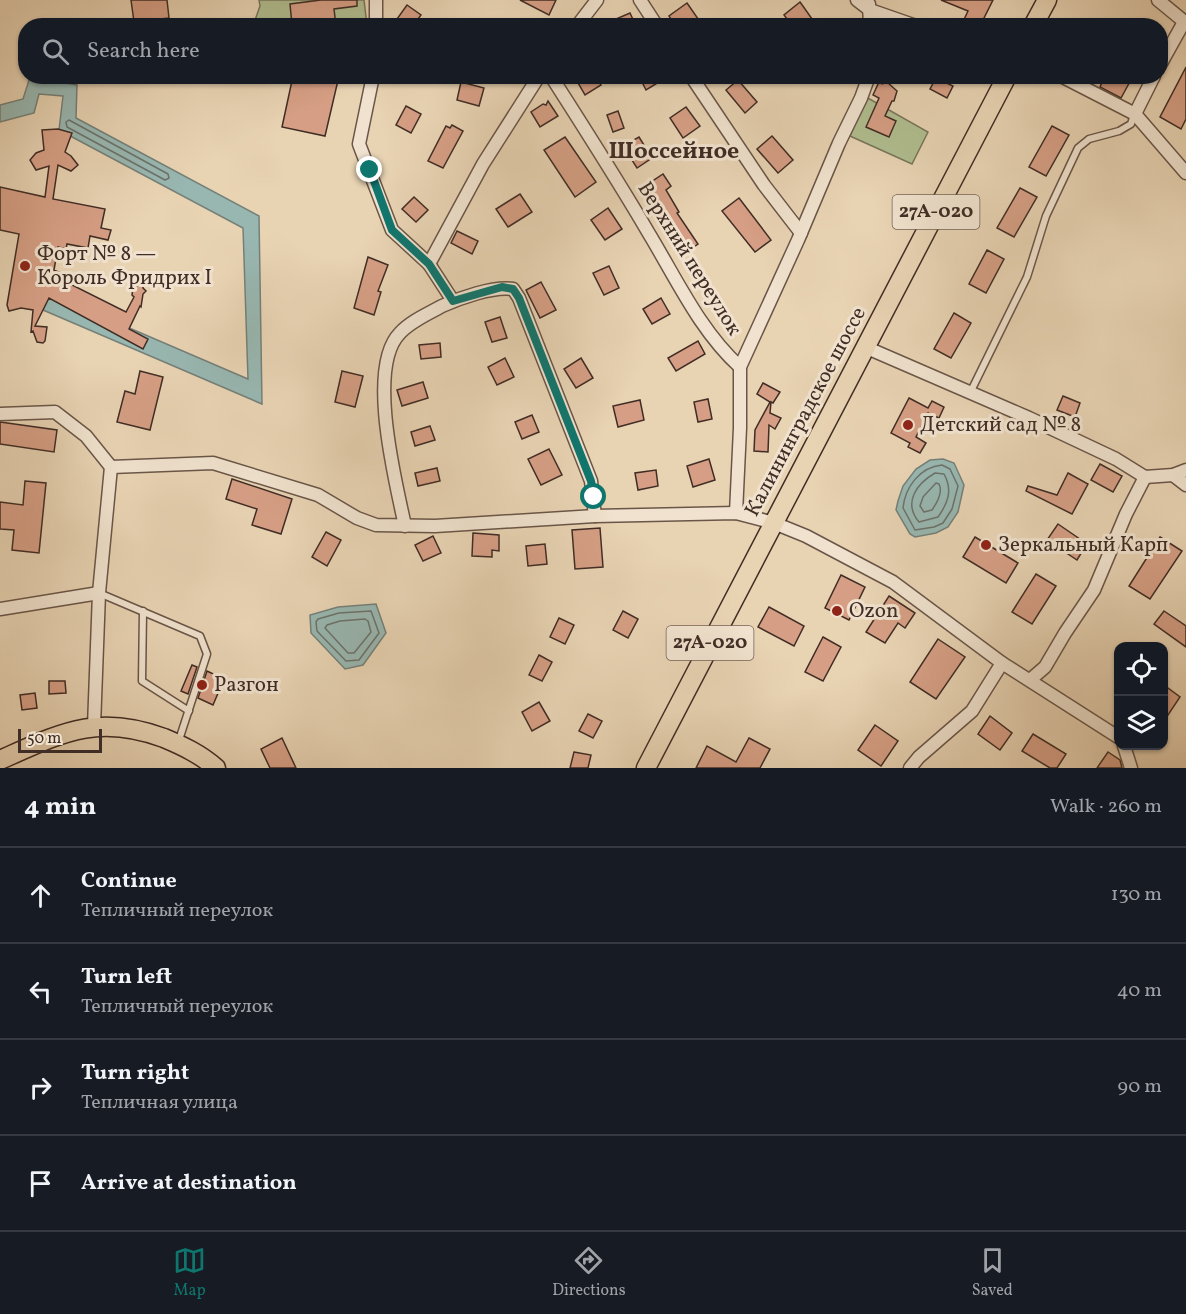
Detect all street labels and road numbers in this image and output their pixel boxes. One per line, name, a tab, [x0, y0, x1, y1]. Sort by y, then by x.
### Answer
street label: Верхний переулок	[630, 176, 748, 342]
road number: 27А-020	[892, 195, 980, 229]
street label: Калининградское шоссе	[738, 302, 874, 522]
road number: 27А-020	[666, 626, 754, 660]

